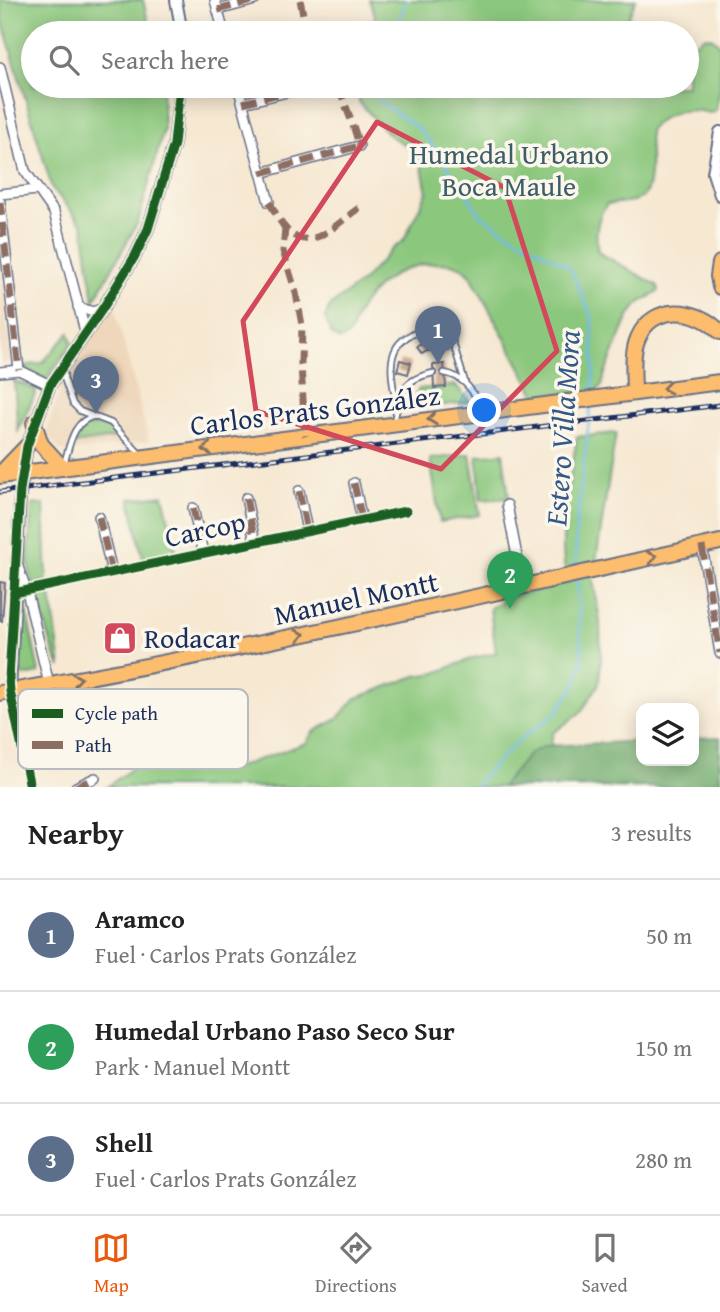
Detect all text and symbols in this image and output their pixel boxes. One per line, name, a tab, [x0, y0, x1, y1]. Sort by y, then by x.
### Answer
search box	[21, 21, 699, 98]
text: Search here	[101, 40, 229, 79]
icon: search	[45, 41, 83, 79]
park label: Humedal Urbano Boca Maule	[409, 133, 609, 206]
pin: 1	[415, 306, 461, 364]
water label: Estero Villa Mora	[533, 328, 591, 528]
pin: 3	[73, 356, 119, 414]
street label: Carlos Prats González	[188, 374, 442, 445]
one-way arrow	[661, 381, 673, 396]
your location	[467, 393, 501, 427]
one-way arrow	[426, 412, 438, 427]
one-way arrow	[201, 441, 212, 456]
street label: Carcop	[161, 500, 249, 557]
pin: 2	[487, 551, 533, 609]
one-way arrow	[646, 551, 658, 566]
street label: Manuel Montt	[270, 560, 442, 635]
place label: Rodacar	[144, 617, 240, 658]
shop icon: Rodacar	[101, 619, 139, 657]
one-way arrow	[294, 629, 306, 643]
one-way arrow	[71, 673, 83, 688]
legend	[18, 689, 248, 769]
text: Cycle path	[75, 699, 158, 727]
map controls	[636, 703, 699, 766]
button: layers	[636, 703, 699, 766]
text: Path	[75, 731, 112, 759]
text: Nearby	[28, 811, 124, 855]
text: 3 results	[611, 816, 692, 849]
text: Aramco	[95, 899, 185, 938]
text: 1	[45, 919, 57, 952]
text: 50 m	[646, 919, 692, 952]
text: Fuel · Carlos Prats González	[95, 938, 356, 971]
text: Humedal Urbano Paso Seco Sur	[95, 1011, 455, 1050]
text: 2	[45, 1031, 57, 1064]
text: 150 m	[635, 1031, 692, 1064]
text: Park · Manuel Montt	[95, 1050, 291, 1083]
text: Shell	[95, 1123, 153, 1162]
text: 3	[45, 1143, 57, 1176]
text: 280 m	[635, 1143, 692, 1176]
text: Fuel · Carlos Prats González	[95, 1162, 356, 1195]
tab: Map	[92, 1229, 130, 1299]
tab: Directions	[315, 1229, 397, 1299]
tab: Saved	[582, 1229, 628, 1299]

